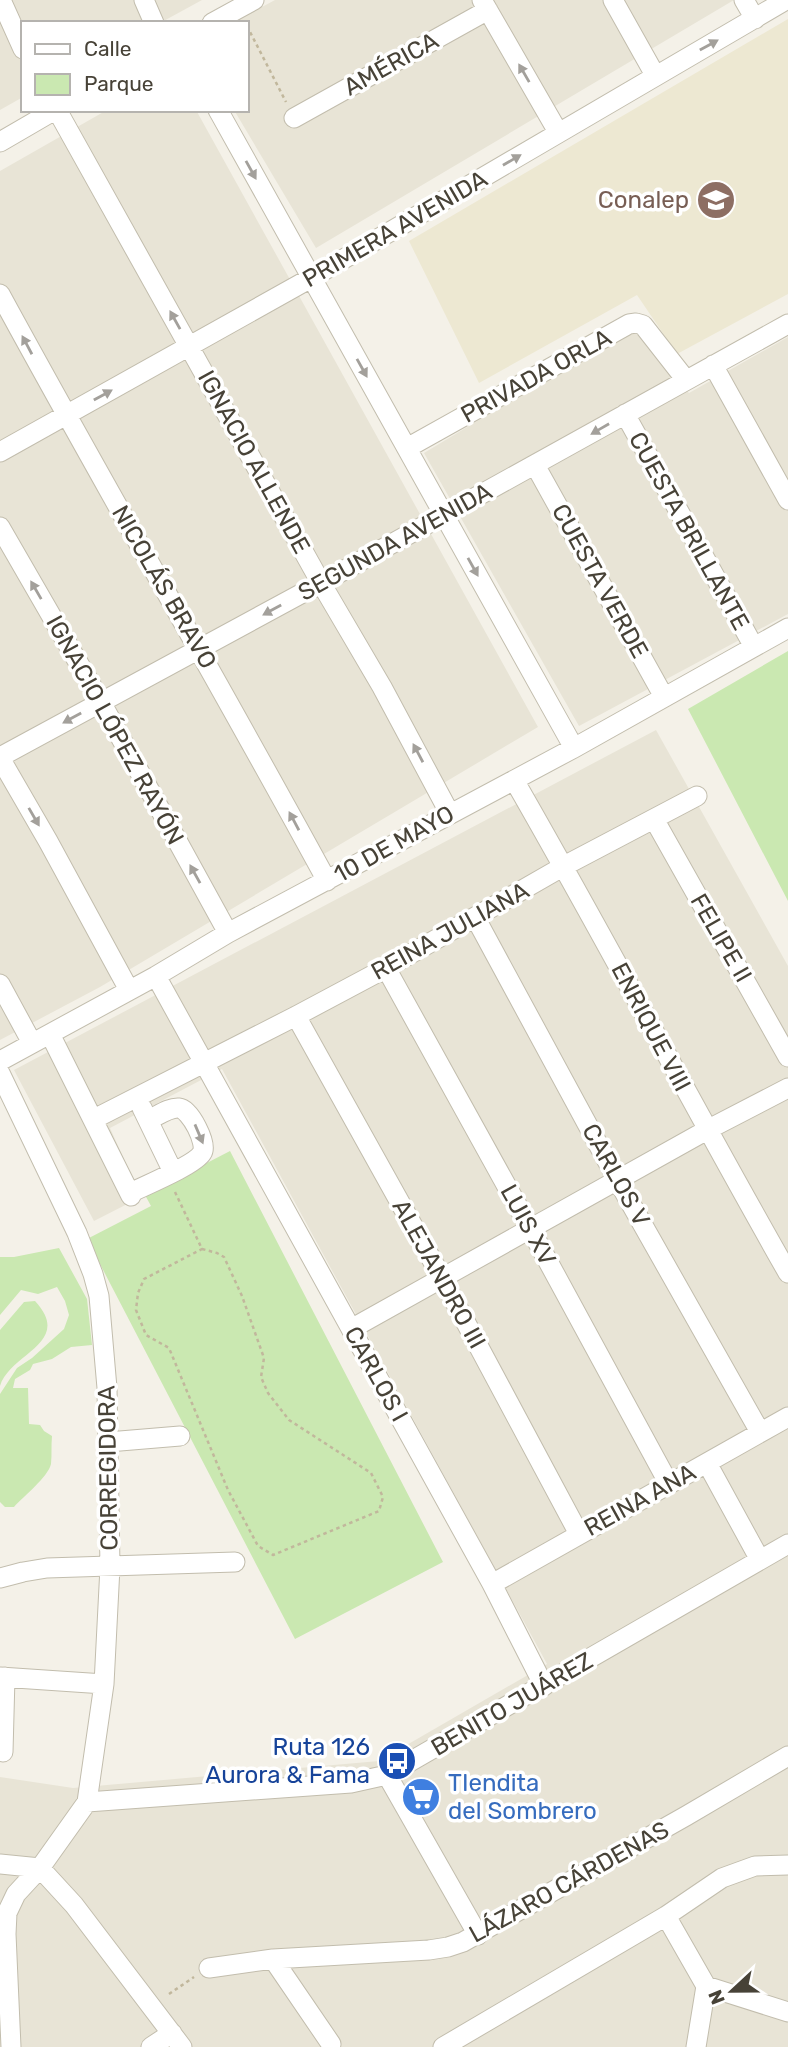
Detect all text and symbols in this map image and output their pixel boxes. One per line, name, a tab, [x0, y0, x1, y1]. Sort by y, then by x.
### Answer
legend	[21, 21, 248, 112]
street label: AMÉRICA	[339, 27, 443, 101]
text: Calle	[84, 36, 132, 61]
one-way arrow	[699, 39, 719, 51]
one-way arrow	[518, 64, 531, 83]
text: Parque	[84, 71, 154, 96]
one-way arrow	[503, 153, 522, 166]
one-way arrow	[245, 160, 257, 180]
street label: PRIMERA AVENIDA	[298, 165, 492, 293]
school or university icon: Conalep	[695, 179, 737, 221]
place label: Conalep	[598, 186, 689, 214]
one-way arrow	[169, 310, 181, 330]
street label: PRIVADA ORLA	[456, 323, 616, 429]
one-way arrow	[22, 334, 34, 354]
one-way arrow	[356, 359, 368, 378]
street label: IGNACIO ALLENDE	[192, 366, 316, 558]
one-way arrow	[93, 389, 112, 401]
one-way arrow	[590, 423, 609, 435]
street label: CUESTA BRILLANTE	[623, 427, 755, 635]
street label: SEGUNDA AVENIDA	[293, 477, 497, 607]
street label: CUESTA VERDE	[546, 499, 654, 663]
street label: NICOLÁS BRAVO	[106, 500, 222, 674]
one-way arrow	[467, 557, 479, 577]
one-way arrow	[30, 580, 42, 599]
one-way arrow	[262, 604, 282, 616]
street label: IGNACIO LÓPEZ RAYÓN	[40, 611, 190, 849]
one-way arrow	[62, 712, 81, 724]
one-way arrow	[412, 744, 424, 763]
street label: 10 DE MAYO	[329, 800, 459, 888]
one-way arrow	[28, 808, 41, 827]
one-way arrow	[288, 811, 300, 831]
one-way arrow	[190, 863, 202, 883]
street label: REINA JULIANA	[366, 876, 534, 986]
street label: FELIPE II	[684, 889, 758, 987]
street label: ENRIQUE VIII	[605, 958, 697, 1096]
street label: CARLOS V	[576, 1119, 656, 1231]
one-way arrow	[193, 1124, 204, 1145]
street label: LUIS XV	[494, 1180, 562, 1270]
street label: ALEJANDRO III	[387, 1195, 491, 1353]
street label: CARLOS I	[338, 1322, 414, 1426]
street label: CORREGIDORA	[93, 1385, 123, 1551]
street label: REINA ANA	[579, 1458, 701, 1542]
street label: BENITO JUÁREZ	[426, 1646, 598, 1762]
place label: Ruta 126 Aurora & Fama	[205, 1733, 370, 1789]
bus stop icon: Ruta 126 Aurora & Fama	[376, 1740, 418, 1782]
place label: TIendita del Sombrero	[448, 1769, 597, 1825]
supermarket icon: TIendita del Sombrero	[400, 1776, 442, 1818]
street label: LÁZARO CÁRDENAS	[464, 1815, 674, 1949]
north arrow	[697, 1956, 767, 2026]
text: N	[703, 1987, 730, 2008]

